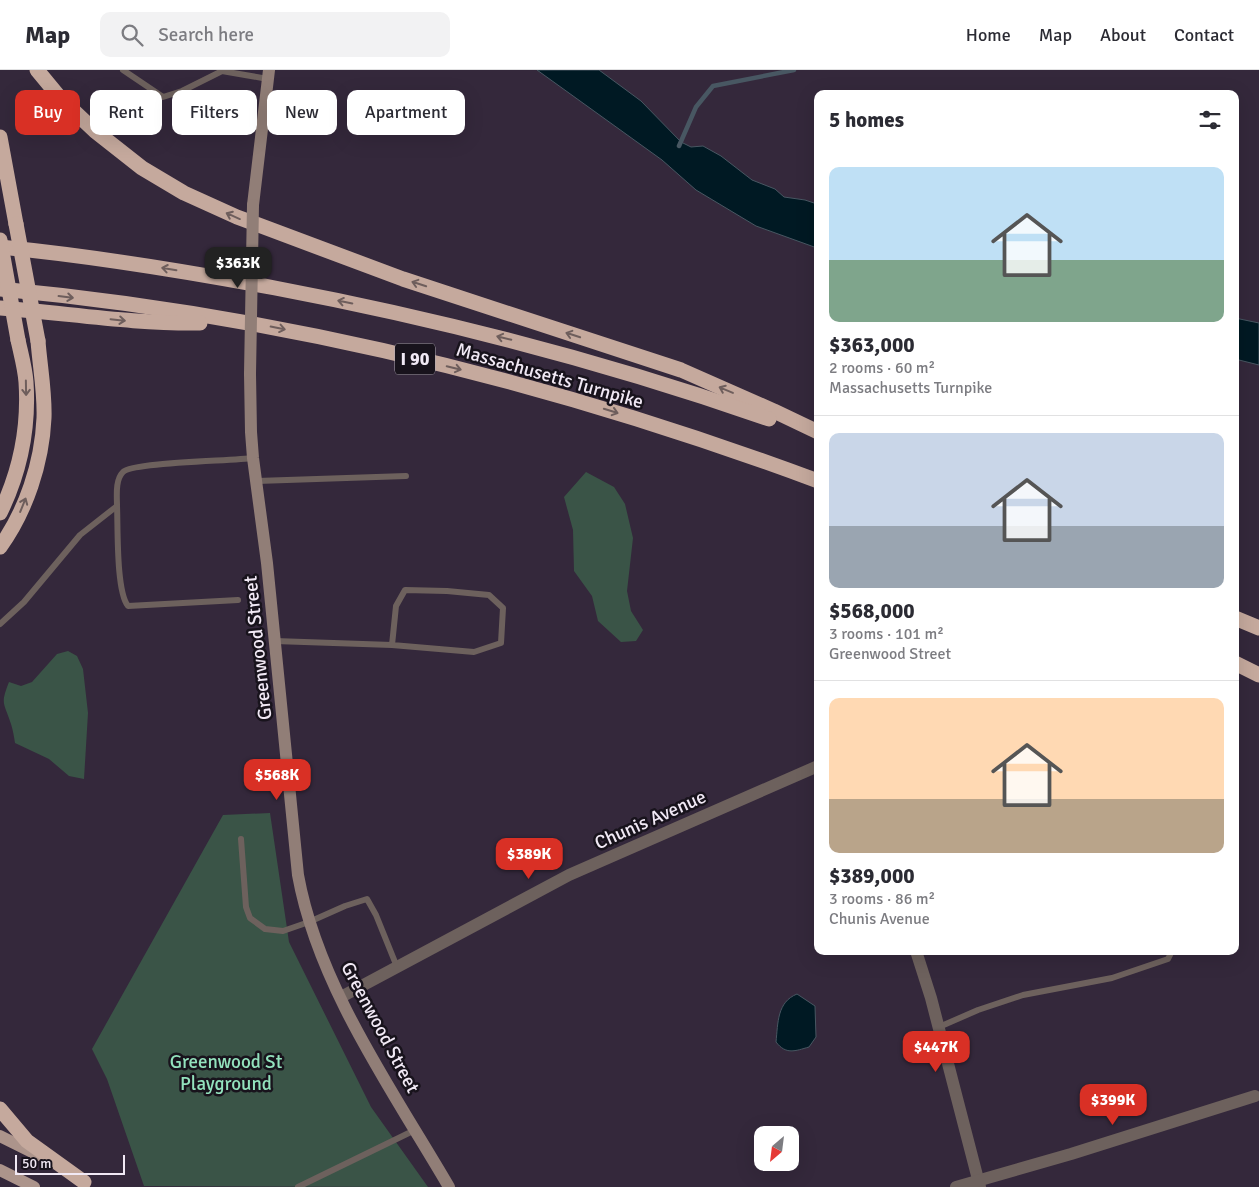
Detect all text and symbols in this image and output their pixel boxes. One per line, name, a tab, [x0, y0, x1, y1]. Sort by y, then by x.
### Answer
search box	[100, 12, 450, 57]
text: Map	[25, 20, 70, 50]
icon: search	[118, 21, 146, 49]
text: Search here	[158, 23, 254, 47]
text: Home	[966, 24, 1011, 46]
text: Map	[1039, 24, 1072, 46]
text: About	[1100, 24, 1146, 46]
text: Contact	[1174, 24, 1234, 46]
chip: Buy	[15, 90, 80, 135]
chip: Rent	[90, 90, 162, 135]
chip: Filters	[172, 90, 257, 135]
chip: New	[267, 90, 337, 135]
chip: Apartment	[347, 90, 465, 135]
icon: filters	[1196, 106, 1224, 134]
text: 5 homes	[829, 107, 904, 133]
icon: home	[982, 200, 1072, 290]
one-way arrow	[226, 210, 241, 220]
pin: $363K	[203, 246, 273, 289]
text: $363K	[216, 253, 260, 273]
one-way arrow	[161, 264, 177, 274]
one-way arrow	[411, 279, 427, 288]
one-way arrow	[57, 292, 73, 302]
one-way arrow	[338, 297, 354, 306]
one-way arrow	[110, 315, 126, 325]
one-way arrow	[270, 324, 286, 334]
one-way arrow	[566, 330, 581, 339]
text: $363,000	[829, 332, 915, 358]
one-way arrow	[496, 333, 512, 342]
street label: Massachusetts Turnpike	[453, 338, 646, 414]
road number: I 90	[395, 344, 435, 374]
text: 2 rooms · 60 m²	[829, 358, 935, 378]
one-way arrow	[445, 364, 461, 374]
text: Massachusetts Turnpike	[829, 378, 992, 398]
one-way arrow	[21, 380, 30, 396]
one-way arrow	[719, 384, 734, 394]
one-way arrow	[602, 406, 618, 416]
icon: home	[982, 465, 1072, 555]
one-way arrow	[19, 498, 29, 513]
street label: Greenwood Street	[238, 574, 278, 721]
text: $568,000	[829, 598, 915, 624]
text: 3 rooms · 101 m²	[829, 624, 944, 644]
text: Greenwood Street	[829, 644, 951, 664]
icon: home	[982, 730, 1072, 820]
pin: $568K	[242, 758, 312, 801]
text: $568K	[255, 765, 299, 785]
street label: Chunis Avenue	[591, 785, 710, 855]
pin: $389K	[494, 838, 564, 880]
text: $389K	[507, 844, 551, 864]
text: $389,000	[829, 863, 915, 889]
text: 3 rooms · 86 m²	[829, 889, 935, 909]
text: Chunis Avenue	[829, 909, 930, 929]
street label: Greenwood Street	[335, 958, 425, 1097]
pin: $447K	[901, 1030, 971, 1073]
text: $447K	[914, 1037, 958, 1057]
park label: Greenwood St Playground	[170, 1050, 283, 1096]
pin: $399K	[1078, 1084, 1148, 1126]
text: $399K	[1091, 1090, 1135, 1110]
north arrow	[754, 1126, 799, 1171]
map controls	[754, 1126, 799, 1171]
scale bar	[15, 1152, 125, 1175]
text: 50 m	[22, 1155, 51, 1172]

